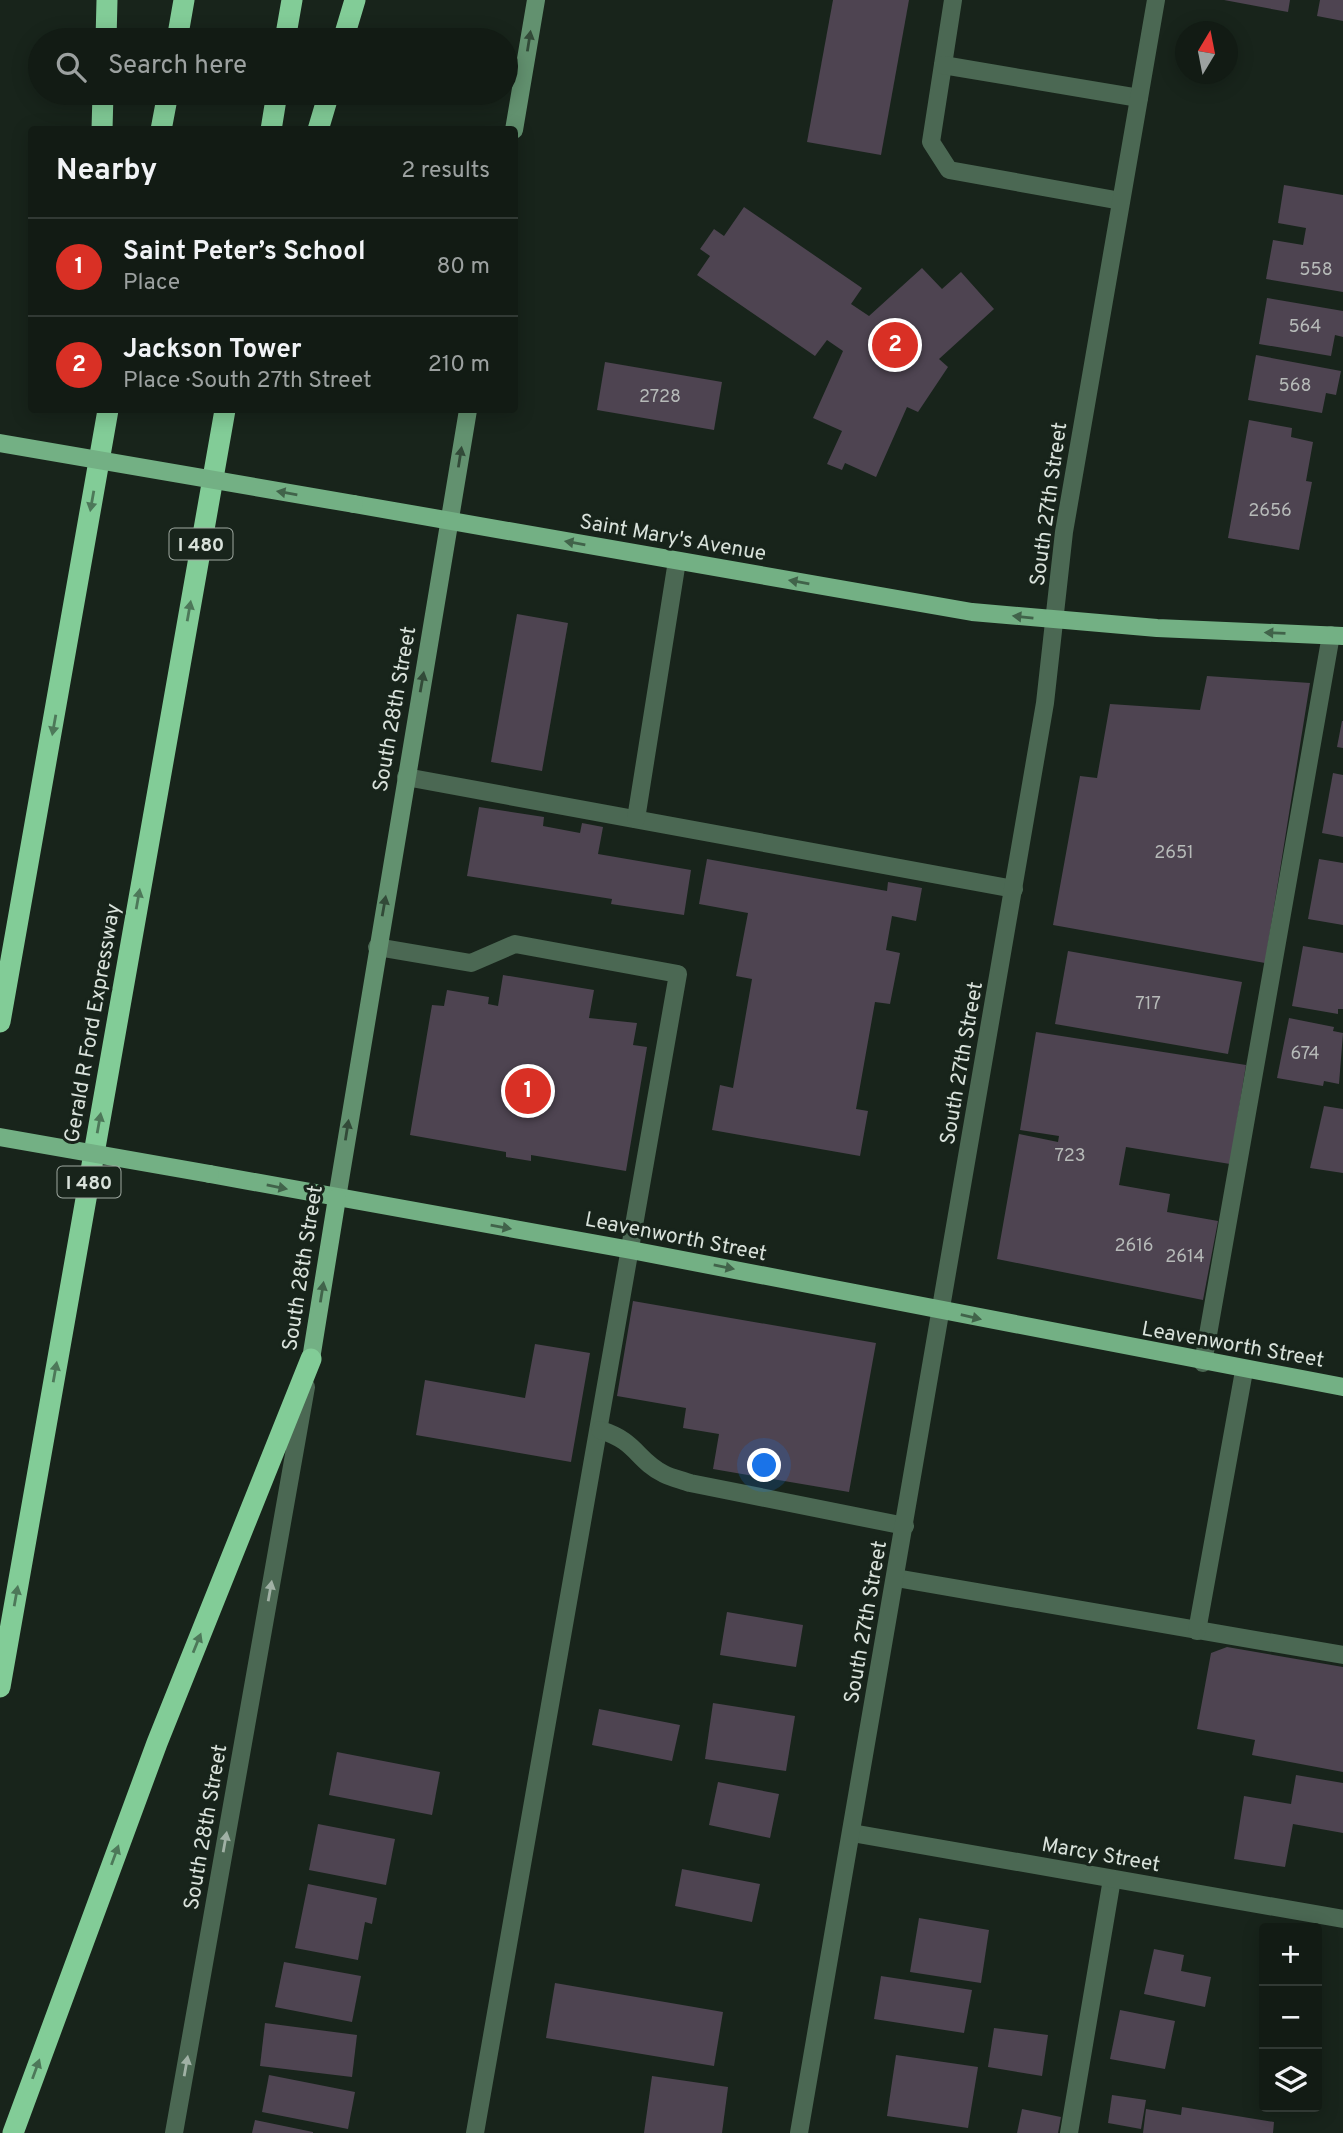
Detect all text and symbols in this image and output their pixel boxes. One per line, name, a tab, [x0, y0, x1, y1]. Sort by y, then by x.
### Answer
north arrow	[1175, 21, 1238, 84]
search box	[28, 28, 518, 105]
one-way arrow	[524, 29, 535, 51]
icon: search	[52, 48, 90, 86]
text: Search here	[108, 50, 247, 83]
text: Nearby	[56, 153, 157, 190]
text: 2 results	[401, 157, 490, 186]
text: Saint Peter’s School	[123, 236, 365, 269]
text: 1	[74, 253, 84, 282]
text: 80 m	[437, 253, 490, 282]
house number: 558	[1299, 259, 1333, 282]
text: Place	[123, 269, 180, 298]
house number: 564	[1288, 316, 1322, 339]
pin: 2	[872, 319, 918, 371]
text: Jackson Tower	[123, 334, 302, 367]
text: 2	[72, 351, 86, 380]
text: 210 m	[428, 351, 490, 380]
text: Place · South 27th Street	[123, 367, 372, 396]
house number: 568	[1279, 375, 1311, 398]
house number: 2728	[639, 386, 681, 409]
street label: South 27th Street	[1025, 421, 1074, 588]
one-way arrow	[455, 446, 466, 468]
one-way arrow	[276, 487, 298, 498]
one-way arrow	[86, 490, 97, 512]
house number: 2656	[1248, 500, 1292, 523]
street label: Saint Mary's Avenue	[577, 509, 768, 568]
road number: I 480	[170, 528, 232, 559]
one-way arrow	[564, 537, 586, 548]
one-way arrow	[788, 576, 810, 587]
one-way arrow	[184, 600, 195, 622]
one-way arrow	[1012, 612, 1034, 623]
street label: South 28th Street	[368, 624, 423, 794]
one-way arrow	[1264, 627, 1286, 638]
one-way arrow	[417, 671, 428, 693]
one-way arrow	[48, 714, 59, 736]
house number: 2651	[1154, 842, 1194, 865]
one-way arrow	[133, 888, 144, 910]
one-way arrow	[379, 895, 390, 917]
street label: Gerald R Ford Expressway	[59, 902, 128, 1145]
street label: South 27th Street	[935, 980, 990, 1147]
house number: 717	[1135, 993, 1161, 1016]
house number: 674	[1290, 1043, 1320, 1066]
pin: 1	[505, 1065, 551, 1117]
one-way arrow	[94, 1112, 105, 1134]
one-way arrow	[341, 1119, 352, 1141]
house number: 723	[1055, 1145, 1085, 1168]
road number: I 480	[57, 1166, 120, 1198]
one-way arrow	[266, 1181, 288, 1192]
street label: South 28th Street	[277, 1183, 330, 1353]
street label: Leavenworth Street	[582, 1207, 769, 1268]
one-way arrow	[490, 1222, 512, 1233]
house number: 2616	[1114, 1235, 1154, 1258]
house number: 2614	[1165, 1246, 1205, 1269]
one-way arrow	[713, 1262, 735, 1273]
one-way arrow	[317, 1281, 328, 1303]
one-way arrow	[961, 1312, 983, 1323]
street label: Leavenworth Street	[1139, 1316, 1326, 1375]
one-way arrow	[50, 1360, 61, 1382]
your location	[747, 1448, 781, 1482]
street label: South 27th Street	[839, 1539, 894, 1706]
one-way arrow	[265, 1580, 276, 1602]
one-way arrow	[11, 1585, 22, 1607]
one-way arrow	[192, 1633, 203, 1654]
street label: South 28th Street	[179, 1742, 234, 1912]
one-way arrow	[220, 1831, 231, 1853]
street label: Marcy Street	[1039, 1832, 1162, 1879]
one-way arrow	[110, 1845, 121, 1866]
map controls	[1259, 1923, 1322, 2112]
button: +	[1259, 1923, 1322, 1986]
button: −	[1259, 1986, 1322, 2049]
button: layers	[1259, 2049, 1322, 2112]
one-way arrow	[181, 2055, 192, 2077]
one-way arrow	[31, 2058, 42, 2079]

